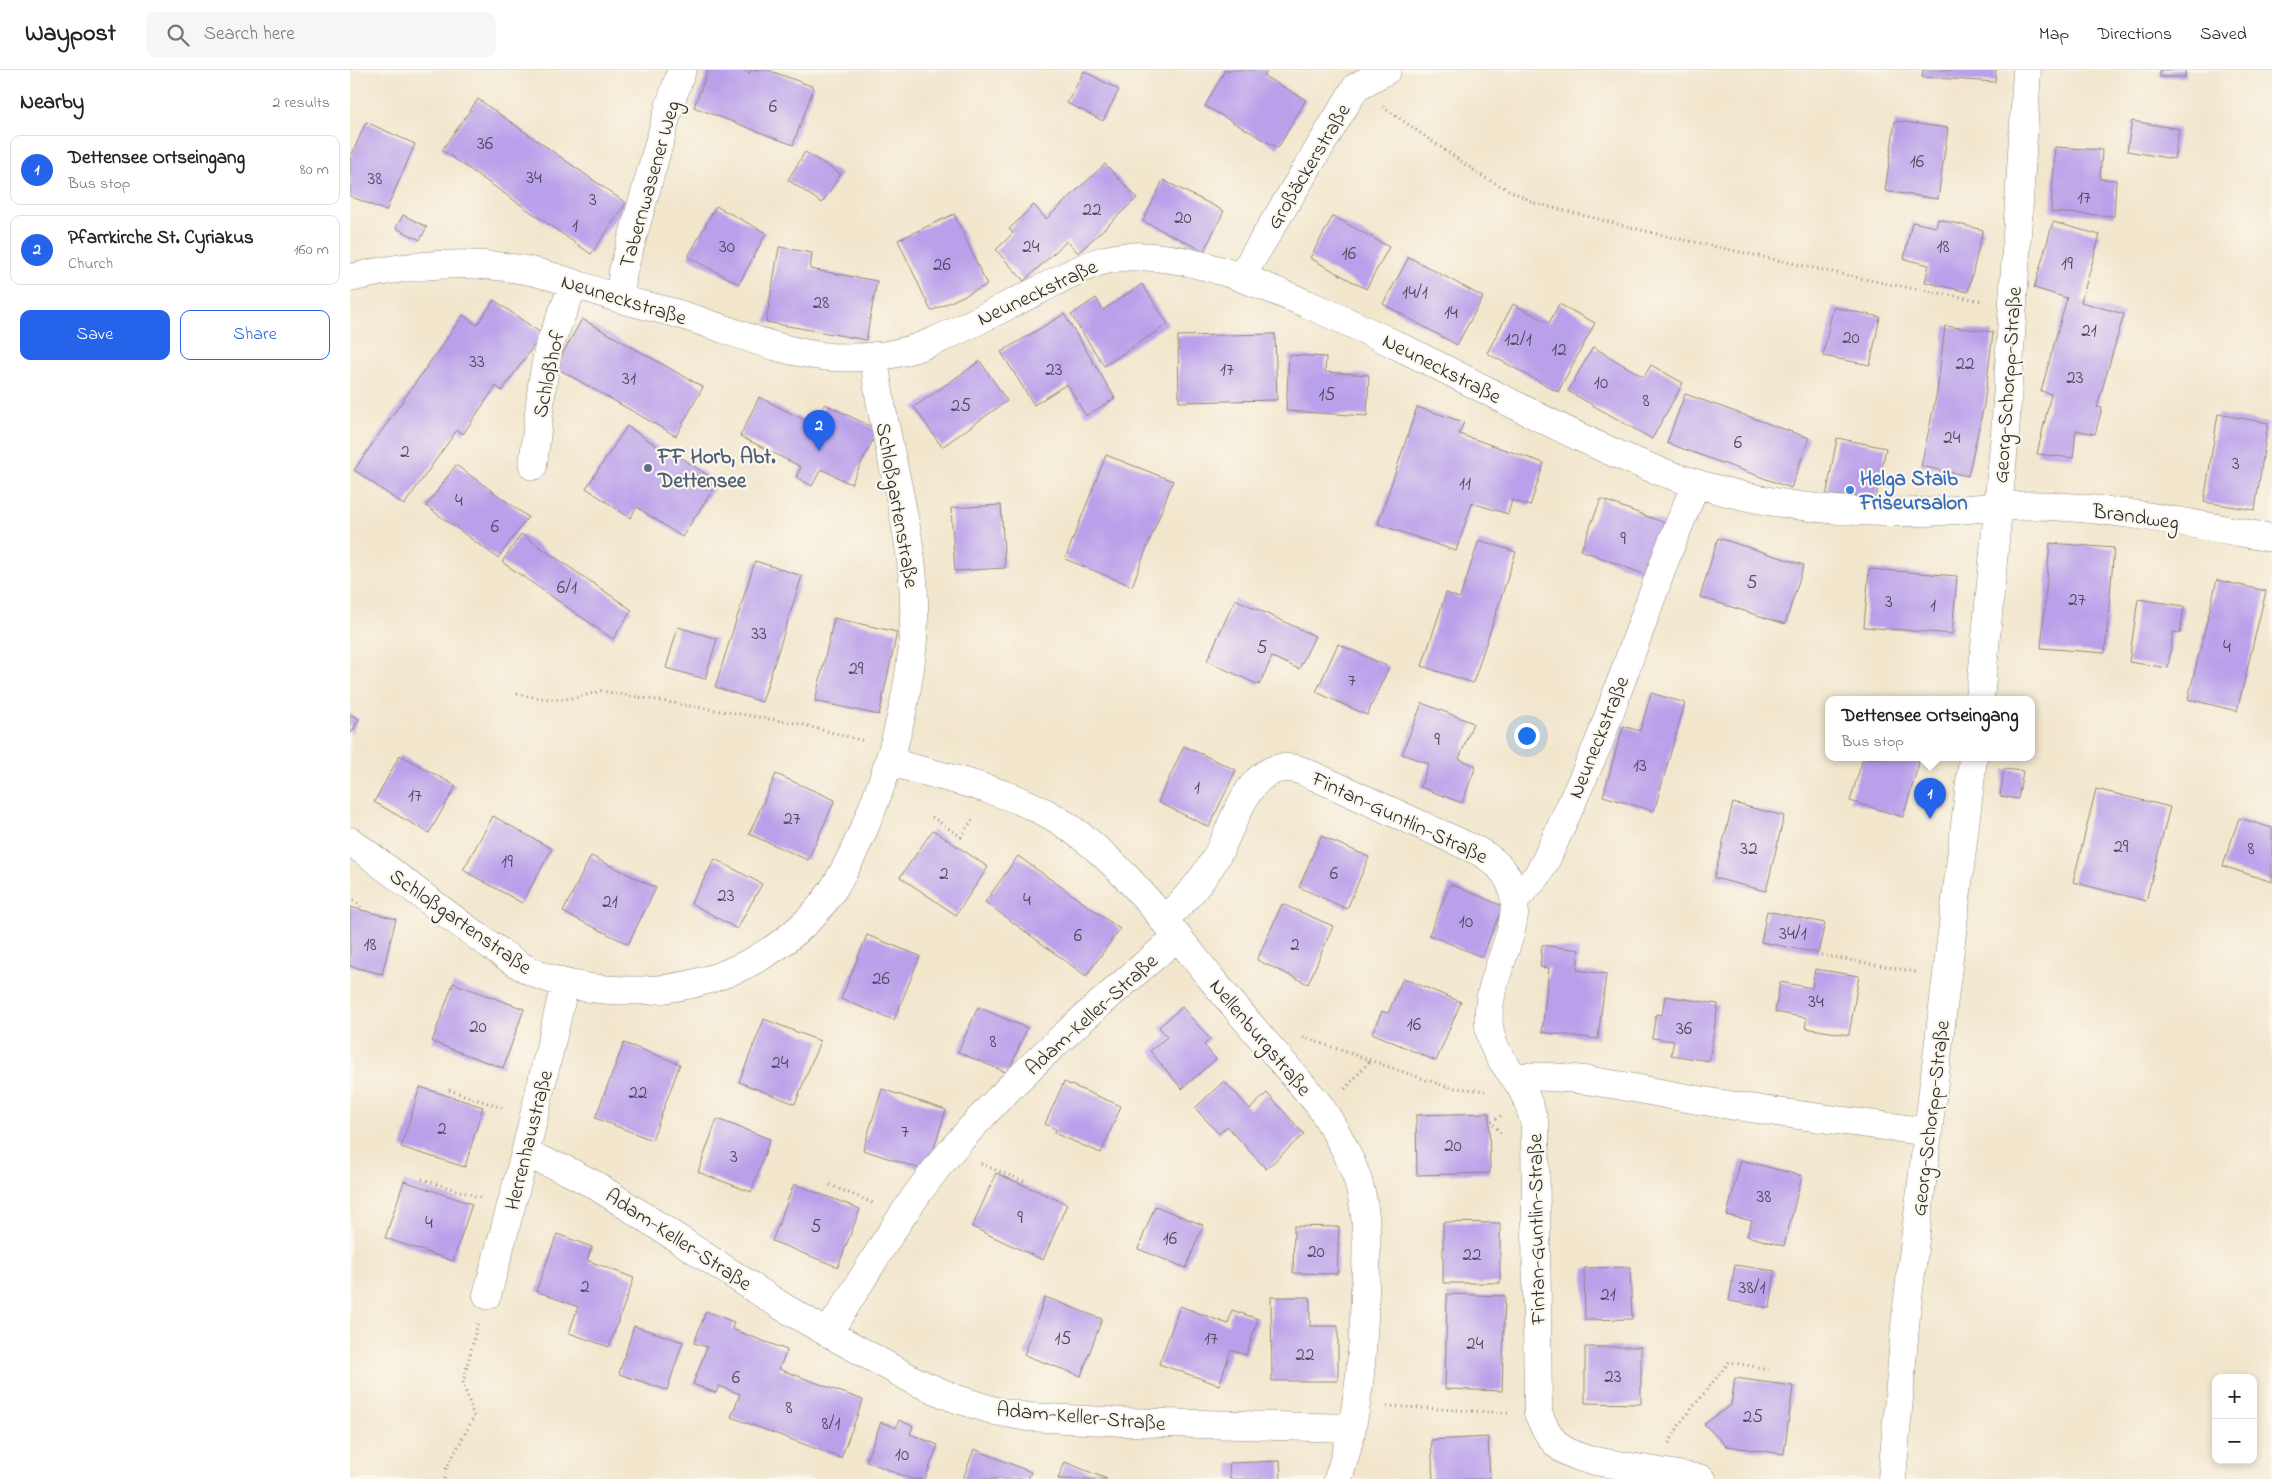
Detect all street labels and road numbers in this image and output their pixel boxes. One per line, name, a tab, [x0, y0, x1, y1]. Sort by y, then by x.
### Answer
street label: Tabernwasener Weg	[613, 97, 691, 272]
street label: Großäckerstraße	[1260, 98, 1359, 236]
street label: Neuneckstraße	[973, 253, 1104, 335]
street label: Neuneckstraße	[557, 268, 690, 334]
street label: Georg-Schorpp-Straße	[1987, 285, 2033, 485]
street label: Neuneckstraße	[1376, 327, 1506, 413]
street label: Schloßhof	[526, 328, 574, 421]
street label: Schloßgartenstraße	[865, 420, 925, 591]
street label: Brandweg	[2089, 497, 2181, 541]
street label: Neuneckstraße	[1562, 671, 1638, 804]
street label: Fintan-Guntlin-Straße	[1305, 764, 1493, 873]
street label: Schloßgartenstraße	[381, 862, 538, 985]
street label: Adam-Keller-Straße	[1019, 947, 1166, 1083]
street label: Nellenburgstraße	[1200, 973, 1318, 1105]
street label: Georg-Schorpp-Straße	[1905, 1018, 1961, 1218]
street label: Herrenhaustraße	[498, 1067, 562, 1214]
street label: Fintan-Guntlin-Straße	[1521, 1133, 1555, 1326]
street label: Adam-Keller-Straße	[599, 1182, 758, 1300]
street label: Adam-Keller-Straße	[995, 1396, 1167, 1440]

